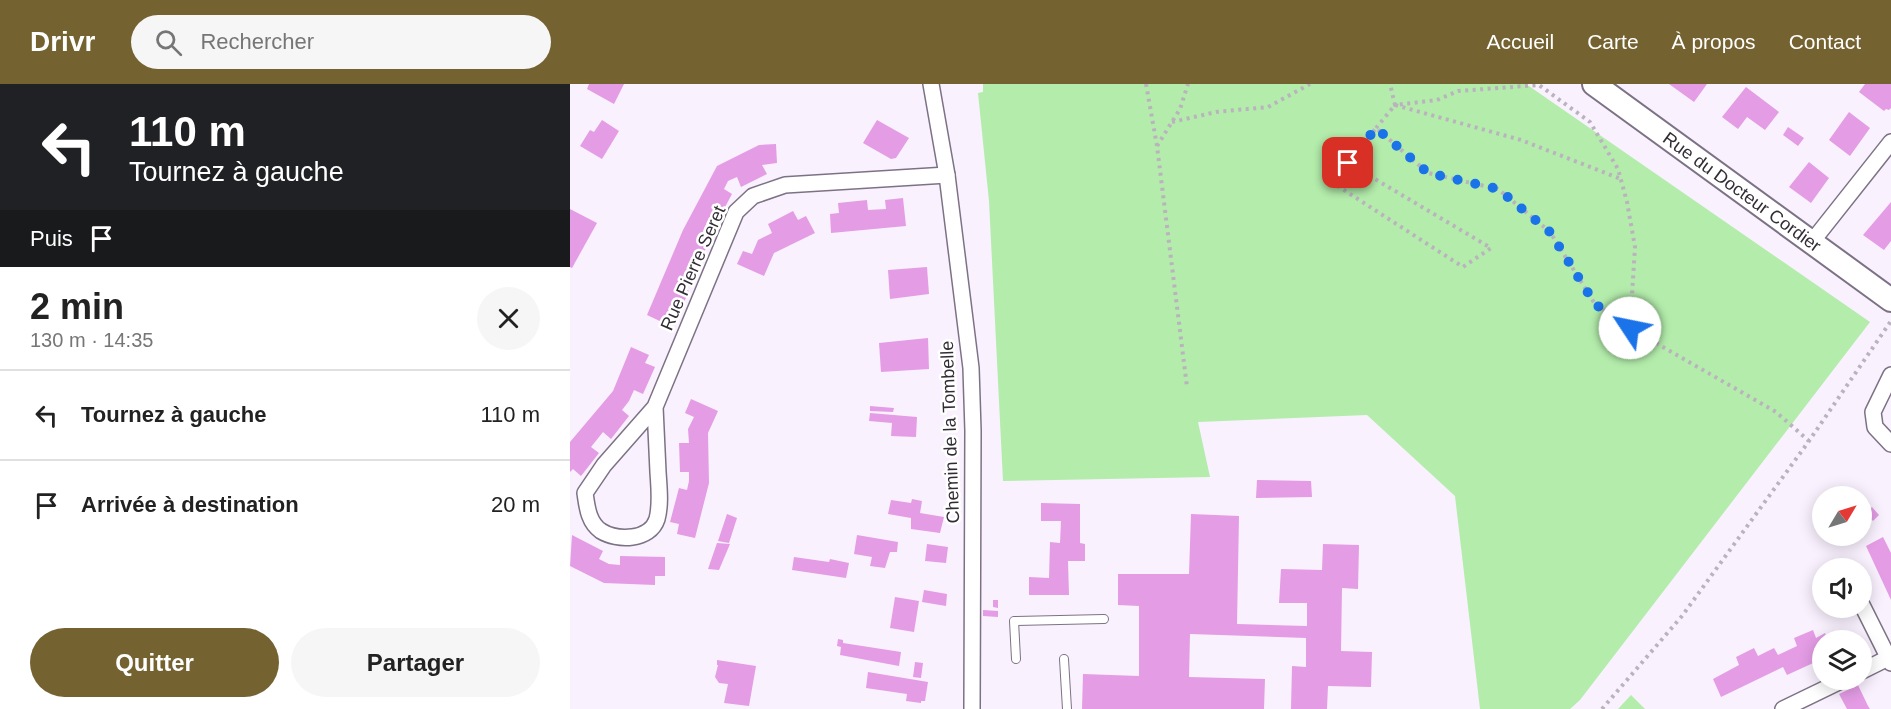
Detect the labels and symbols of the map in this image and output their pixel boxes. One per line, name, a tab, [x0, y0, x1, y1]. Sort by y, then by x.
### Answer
street label: Rue du Docteur Cordier	[1659, 128, 1825, 256]
pin	[1322, 137, 1373, 188]
street label: Rue Pierre Seret	[657, 203, 729, 333]
position arrow	[1598, 296, 1662, 360]
street label: Chemin de la Tombelle	[937, 340, 963, 524]
north arrow	[1812, 486, 1872, 546]

